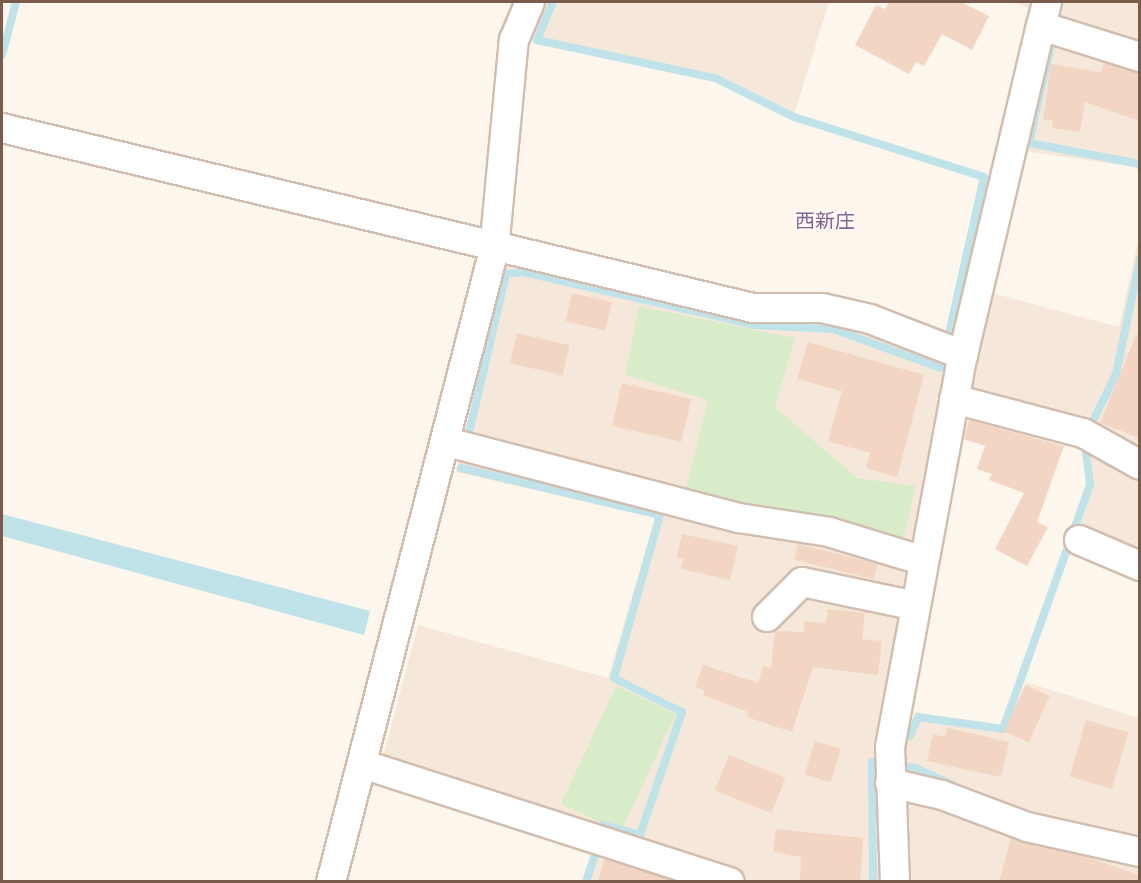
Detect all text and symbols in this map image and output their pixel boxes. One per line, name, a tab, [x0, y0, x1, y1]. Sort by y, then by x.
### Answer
district label: 西新庄	[795, 209, 855, 233]

